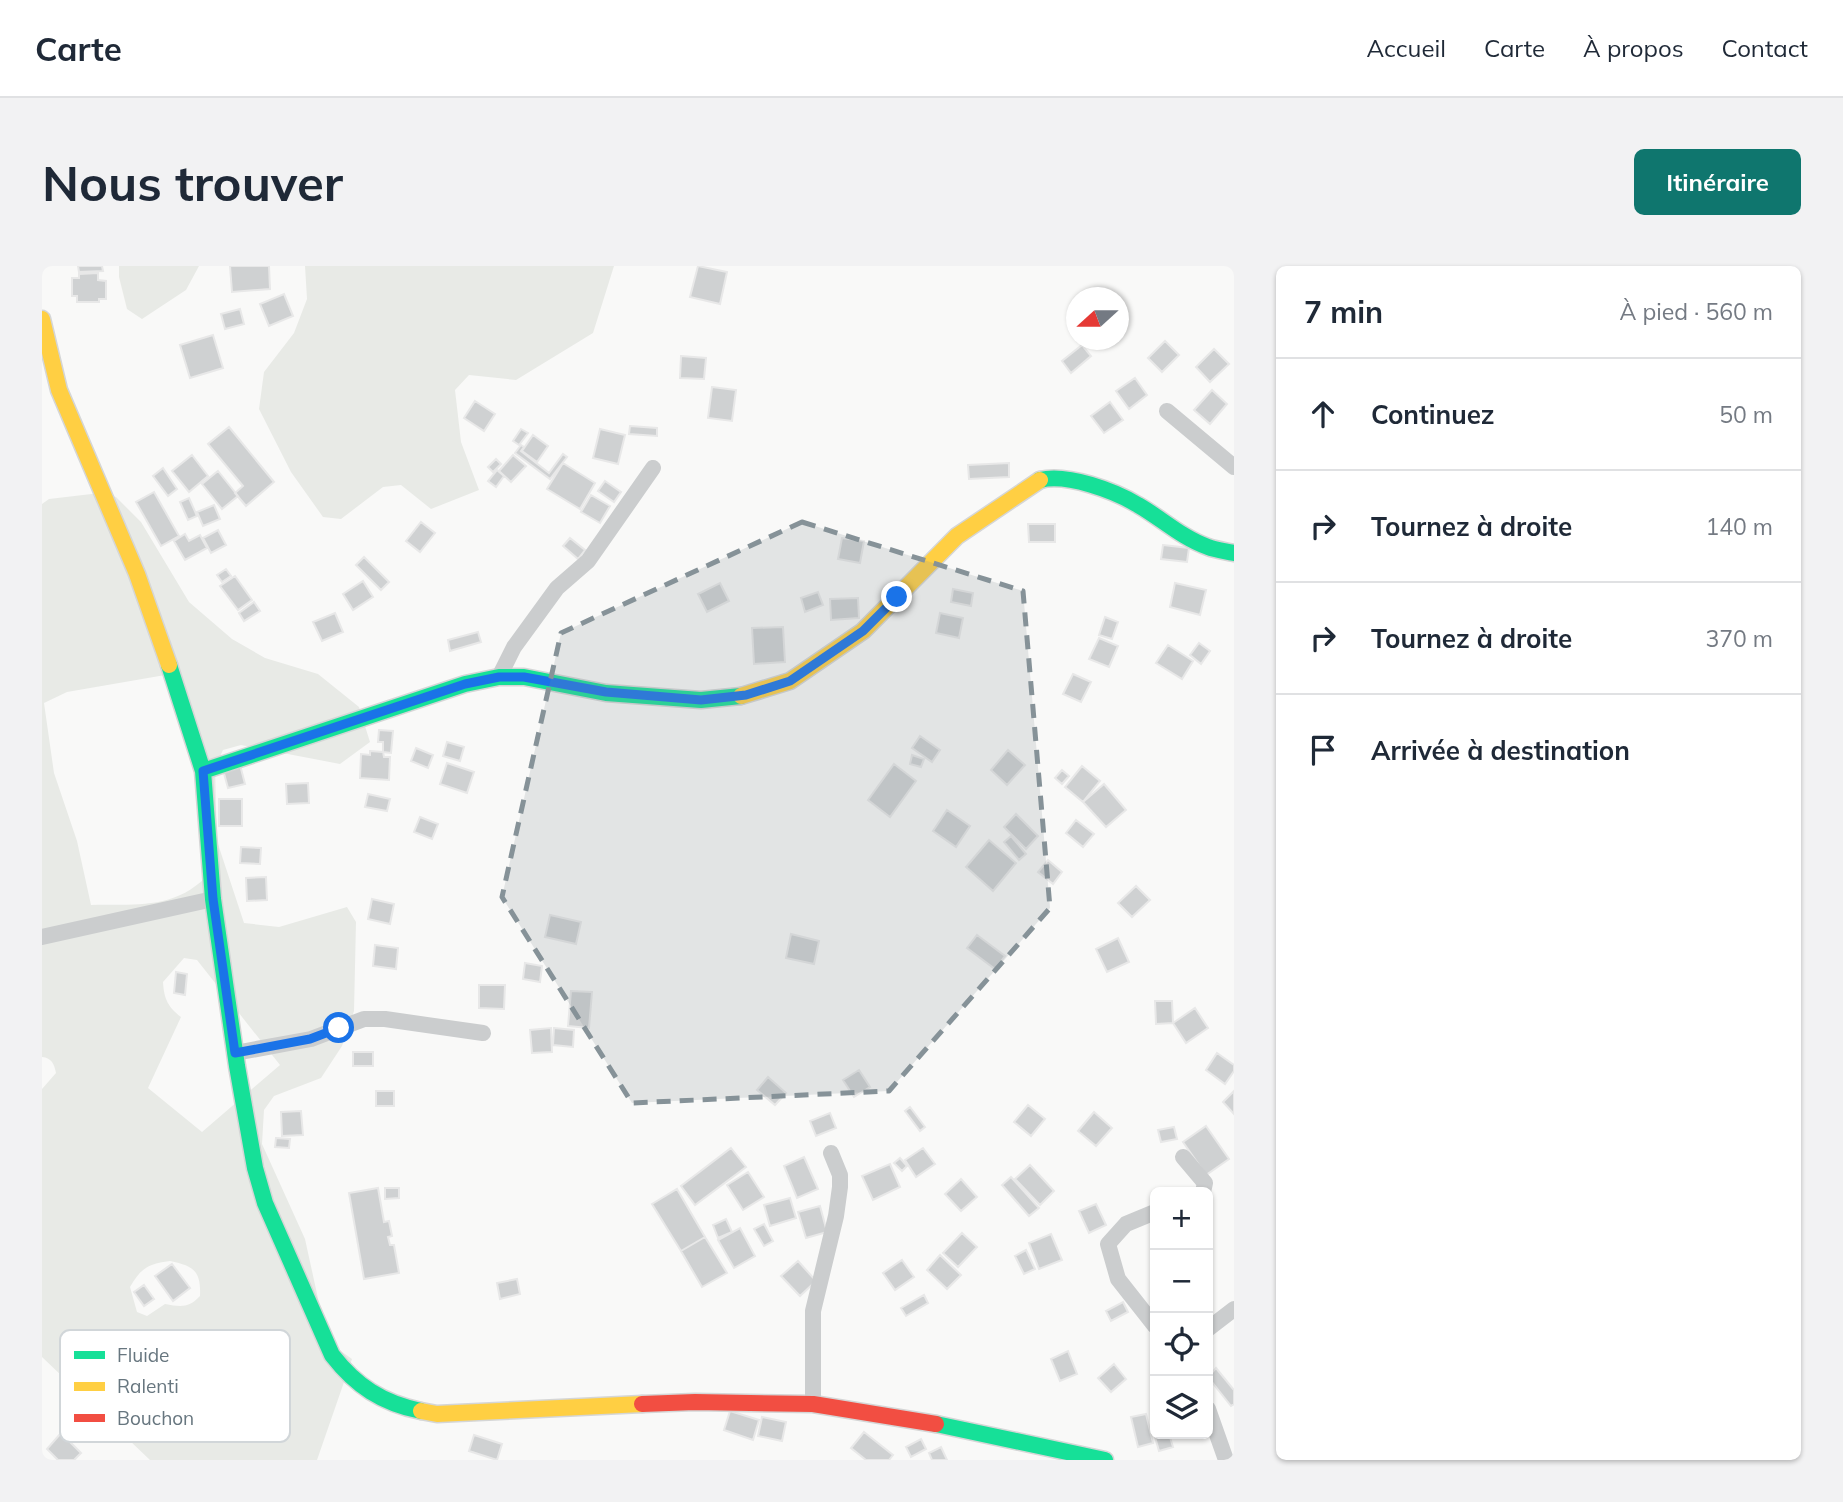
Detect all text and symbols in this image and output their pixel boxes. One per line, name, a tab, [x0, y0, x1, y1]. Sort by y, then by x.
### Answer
text: Carte	[35, 28, 122, 69]
text: Accueil	[1367, 33, 1446, 63]
text: Carte	[1484, 33, 1545, 63]
text: À propos	[1583, 33, 1684, 63]
text: Contact	[1722, 33, 1808, 63]
button: Itinéraire	[1634, 149, 1801, 215]
text: Nous trouver	[42, 152, 343, 213]
north arrow	[1066, 287, 1129, 350]
text: 7 min	[1304, 293, 1383, 331]
text: À pied · 560 m	[1620, 297, 1773, 326]
icon: ahead	[1304, 395, 1342, 433]
text: Continuez	[1371, 398, 1495, 431]
text: 50 m	[1719, 400, 1773, 429]
icon: right	[1304, 507, 1342, 545]
text: Tournez à droite	[1371, 510, 1572, 543]
text: 140 m	[1705, 512, 1773, 541]
route end	[881, 581, 912, 612]
icon: right	[1304, 619, 1342, 657]
text: Tournez à droite	[1371, 622, 1572, 655]
text: 370 m	[1705, 624, 1773, 653]
icon: arrive	[1304, 731, 1342, 769]
text: Arrivée à destination	[1371, 734, 1630, 767]
route start	[323, 1012, 354, 1043]
map controls	[1150, 1187, 1213, 1439]
button: +	[1150, 1187, 1213, 1250]
button: −	[1150, 1250, 1213, 1313]
button: locate	[1150, 1313, 1213, 1376]
legend	[60, 1330, 290, 1442]
text: Fluide	[117, 1343, 169, 1367]
text: Ralenti	[117, 1374, 179, 1398]
button: layers	[1150, 1376, 1213, 1439]
text: Bouchon	[117, 1406, 194, 1430]

